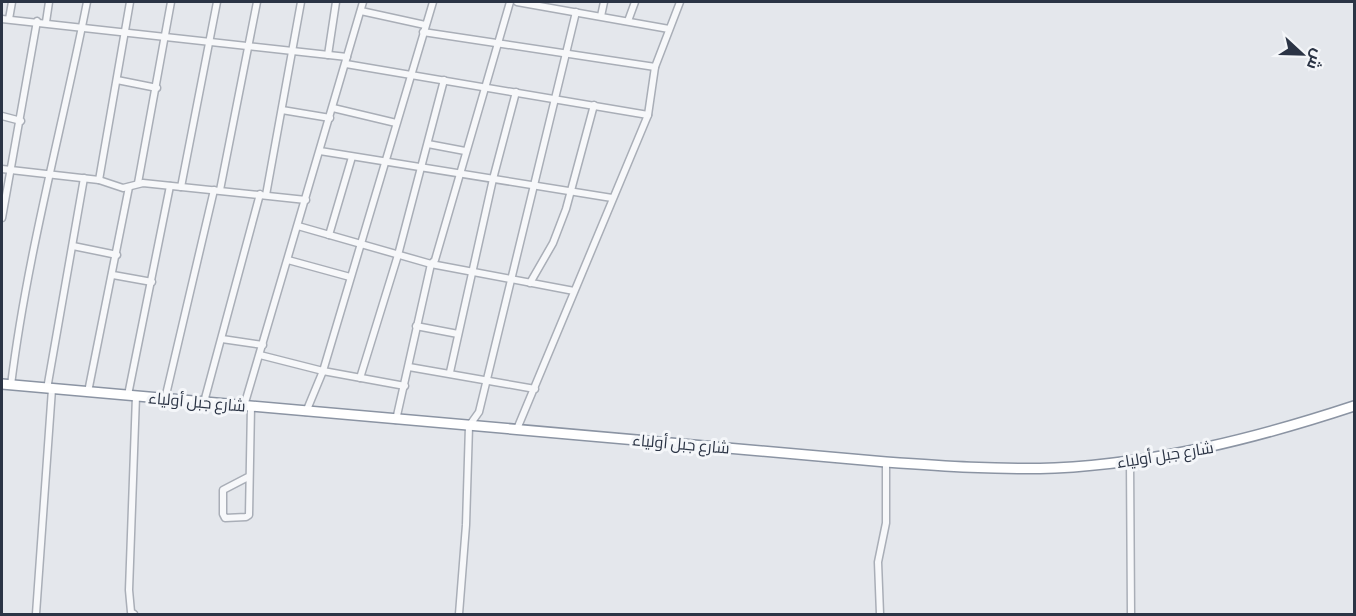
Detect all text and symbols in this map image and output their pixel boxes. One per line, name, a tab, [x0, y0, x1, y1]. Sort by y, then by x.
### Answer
north arrow	[1272, 24, 1332, 84]
text: ش	[1303, 46, 1329, 73]
street label: شارع جبل أولياء	[147, 387, 247, 418]
street label: شارع جبل أولياء	[631, 429, 731, 460]
street label: شارع جبل أولياء	[1115, 437, 1215, 474]

